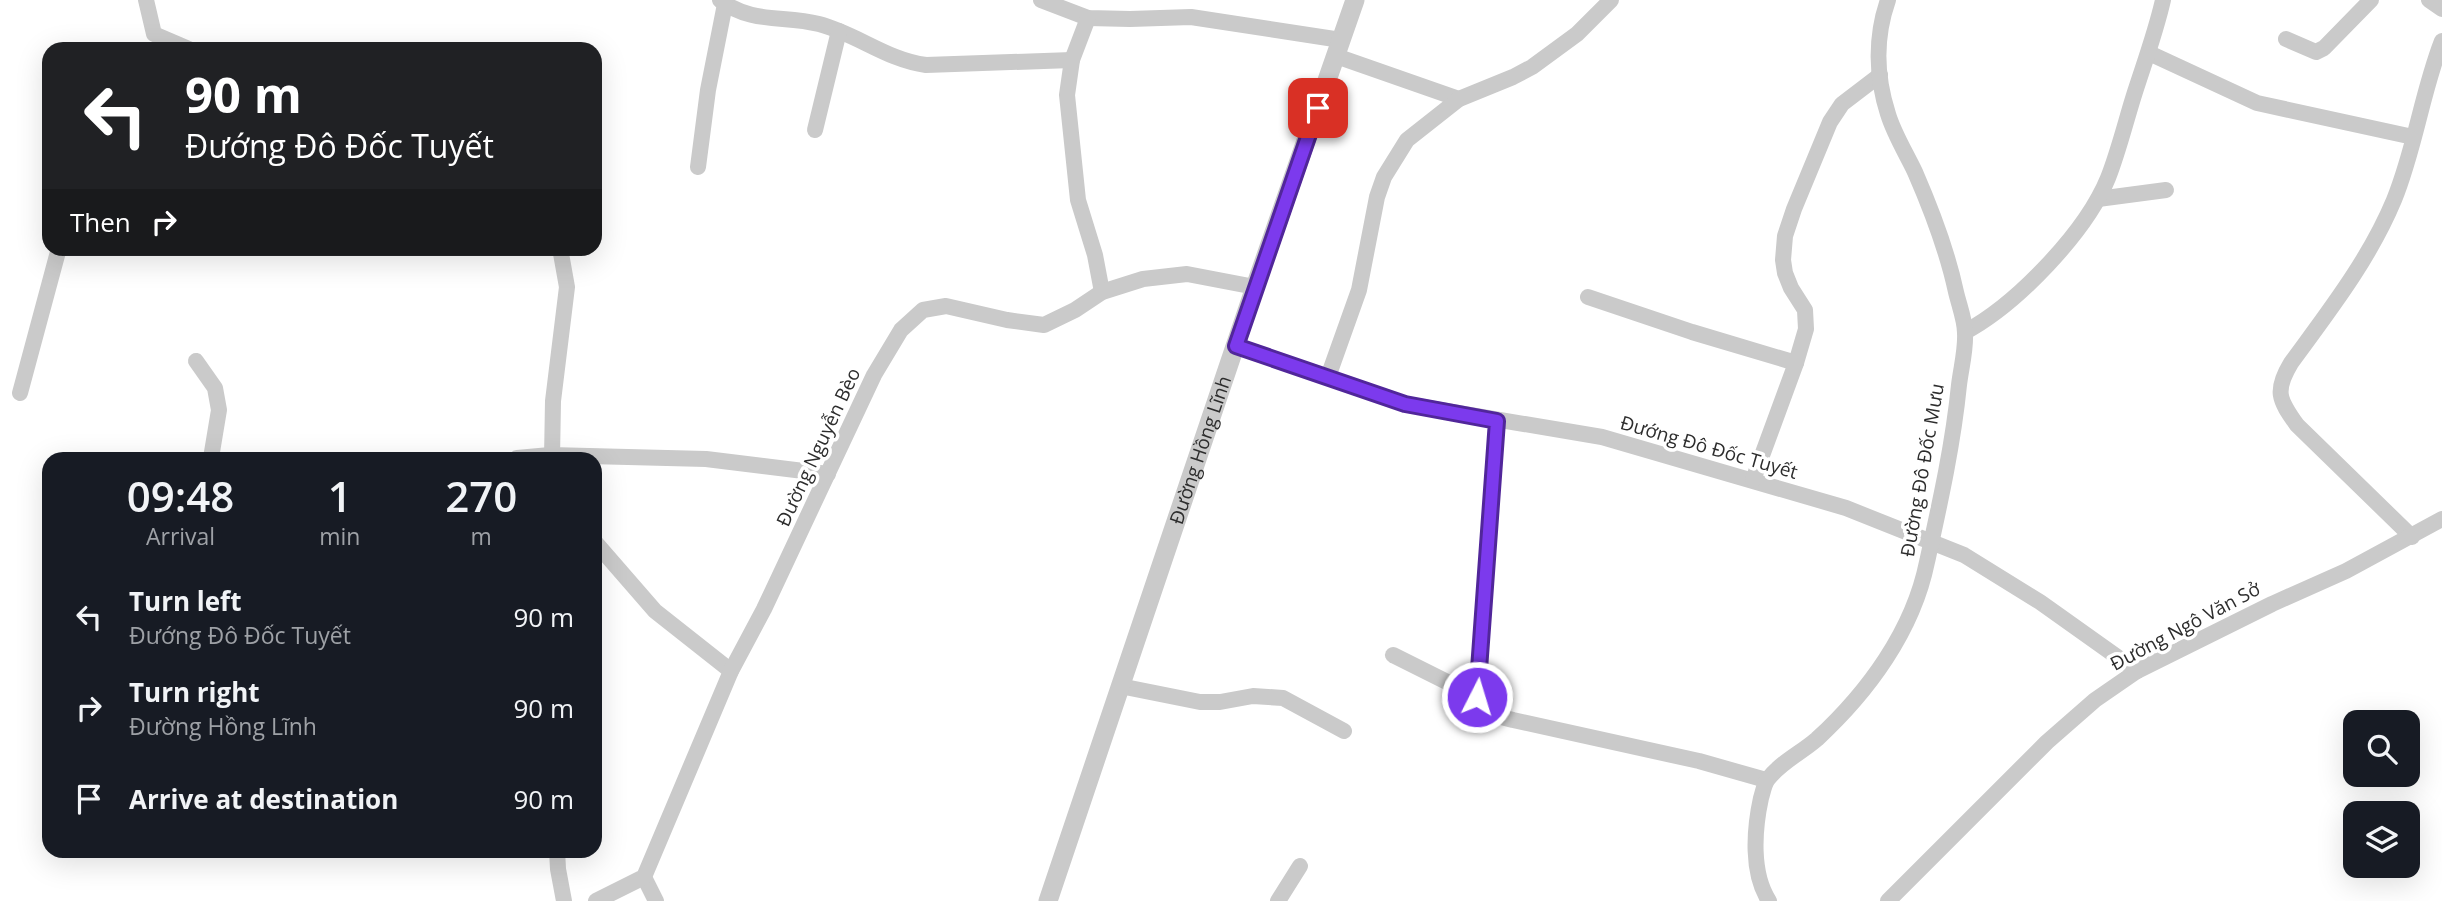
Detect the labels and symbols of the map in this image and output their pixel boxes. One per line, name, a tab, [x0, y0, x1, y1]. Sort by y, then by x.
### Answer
pin	[1288, 78, 1348, 138]
street label: Đường Nguyễn Bèo	[770, 363, 866, 531]
street label: Đường Hồng Lĩnh	[1163, 372, 1237, 528]
street label: Đường Đô Đốc Mưu	[1894, 381, 1950, 559]
street label: Đướng Đô Đốc Tuyết	[1617, 409, 1801, 485]
street label: Đường Ngô Văn Sở	[2105, 575, 2266, 677]
position arrow	[1440, 660, 1514, 734]

